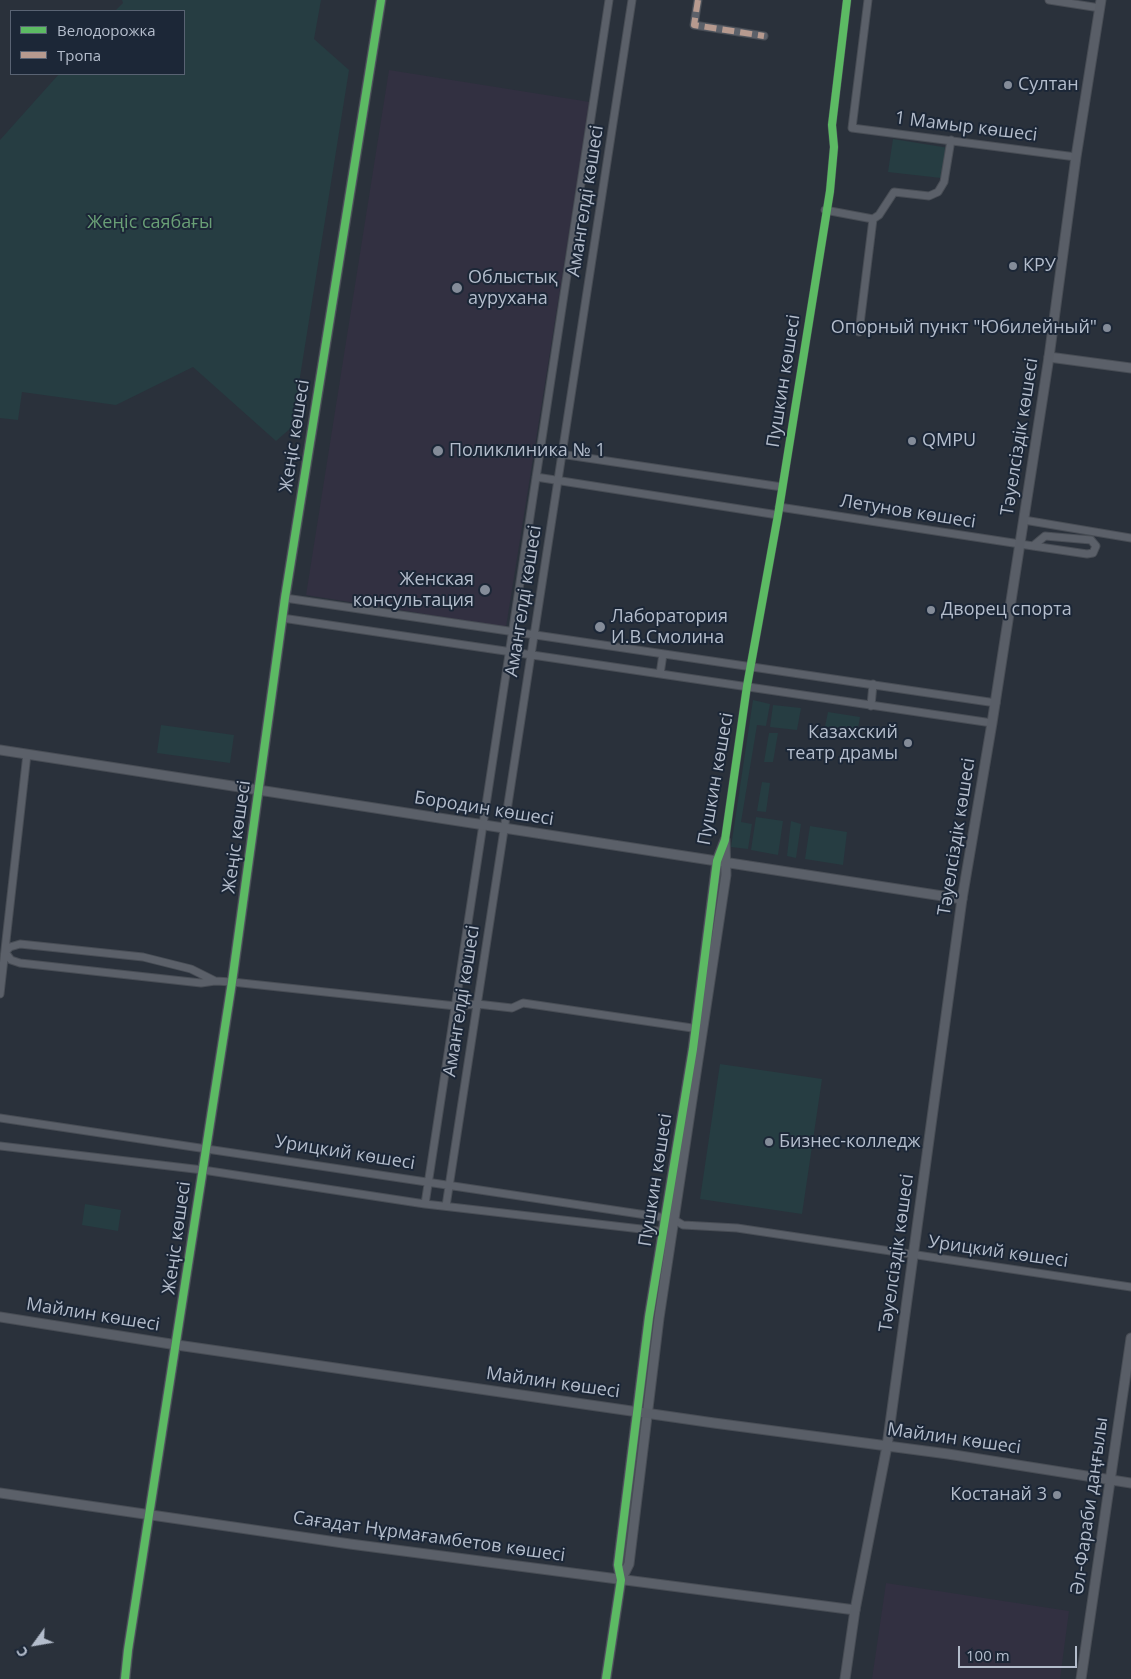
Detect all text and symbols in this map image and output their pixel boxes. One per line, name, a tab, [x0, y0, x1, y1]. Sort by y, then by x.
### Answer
legend	[10, 10, 185, 75]
text: Велодорожка	[57, 20, 156, 40]
text: Тропа	[57, 45, 101, 65]
place label: Султан	[1018, 74, 1079, 96]
marker: Султан	[1002, 79, 1014, 91]
street label: 1 Мамыр көшесі	[894, 108, 1038, 146]
street label: Амангелді көшесі	[563, 124, 609, 278]
park label: Жеңіс саябағы	[87, 212, 213, 234]
place label: КРУ	[1023, 255, 1056, 277]
marker: КРУ	[1007, 260, 1019, 272]
place label: Облыстық аурухана	[468, 267, 558, 310]
marker: Облыстық аурухана	[450, 281, 464, 295]
street label: Пушкин көшесі	[763, 313, 805, 449]
place label: Опорный пункт "Юбилейный"	[831, 317, 1097, 339]
marker: Опорный пункт "Юбилейный"	[1101, 322, 1113, 334]
street label: Тәуелсіздік көшесі	[997, 356, 1043, 518]
street label: Жеңіс көшесі	[275, 378, 315, 494]
place label: QMPU	[922, 430, 976, 452]
marker: QMPU	[906, 435, 918, 447]
place label: Поликлиника № 1	[449, 440, 606, 462]
marker: Поликлиника № 1	[431, 444, 445, 458]
street label: Летунов көшесі	[839, 491, 977, 533]
street label: Амангелді көшесі	[501, 524, 547, 678]
place label: Женская консультация	[353, 569, 474, 612]
marker: Женская консультация	[478, 583, 492, 597]
place label: Дворец спорта	[941, 599, 1072, 621]
marker: Дворец спорта	[925, 604, 937, 616]
place label: Лаборатория И.В.Смолина	[611, 606, 728, 649]
marker: Лаборатория И.В.Смолина	[593, 620, 607, 634]
street label: Пушкин көшесі	[694, 711, 738, 847]
place label: Казахский театр драмы	[787, 722, 898, 764]
marker: Казахский театр драмы	[902, 737, 914, 749]
street label: Тәуелсіздік көшесі	[934, 756, 980, 918]
street label: Жеңіс көшесі	[218, 779, 256, 895]
street label: Бородин көшесі	[413, 787, 555, 831]
street label: Амангелді көшесі	[439, 924, 485, 1078]
street label: Пушкин көшесі	[635, 1112, 677, 1248]
street label: Урицкий көшесі	[274, 1131, 416, 1175]
place label: Бизнес-колледж	[779, 1131, 920, 1153]
marker: Бизнес-колледж	[763, 1136, 775, 1148]
street label: Тәуелсіздік көшесі	[875, 1172, 919, 1334]
street label: Жеңіс көшесі	[158, 1180, 196, 1296]
street label: Урицкий көшесі	[927, 1231, 1069, 1273]
street label: Майлин көшесі	[25, 1294, 161, 1336]
street label: Майлин көшесі	[485, 1363, 621, 1403]
street label: Әл-Фараби даңғылы	[1067, 1416, 1113, 1596]
street label: Майлин көшесі	[886, 1419, 1022, 1459]
place label: Костанай 3	[950, 1484, 1047, 1506]
marker: Костанай 3	[1051, 1489, 1063, 1501]
street label: Сағадат Нұрмағамбетов көшесі	[292, 1507, 566, 1567]
north arrow	[10, 1619, 60, 1669]
scale bar	[961, 1636, 1080, 1668]
text: С	[11, 1643, 32, 1661]
text: 100 m	[966, 1645, 1010, 1665]

